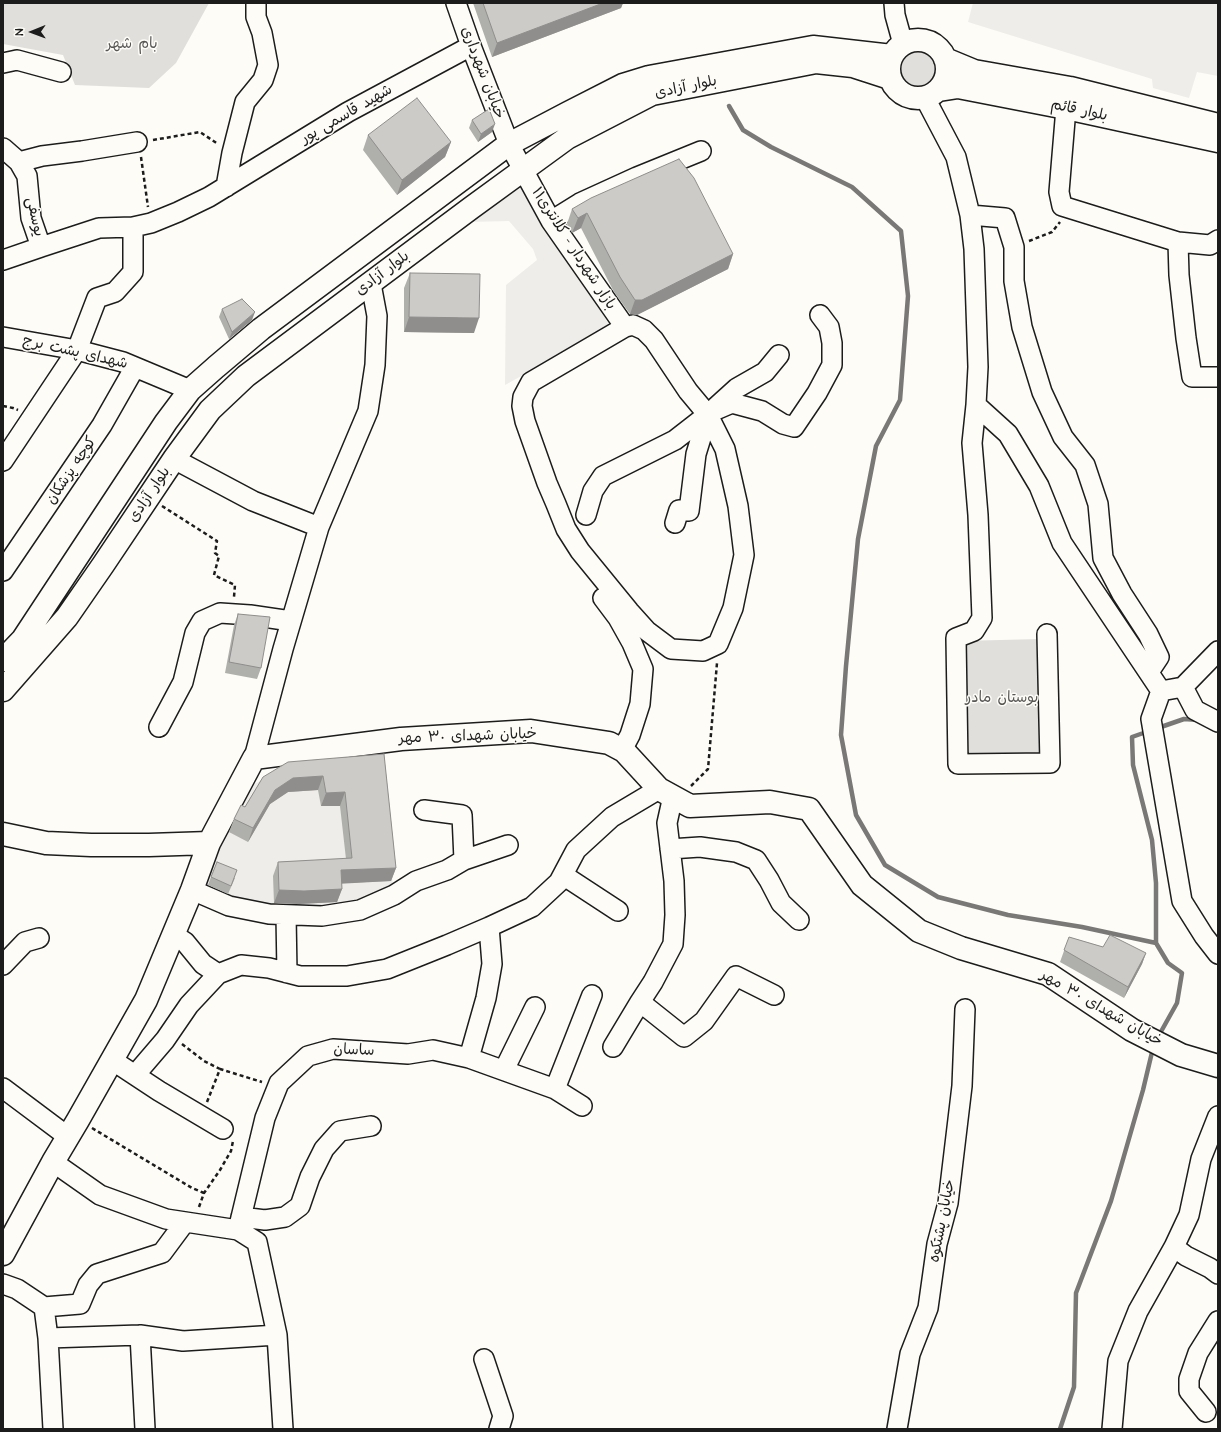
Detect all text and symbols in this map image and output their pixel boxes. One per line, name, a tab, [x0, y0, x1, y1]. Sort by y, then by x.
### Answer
north arrow	[12, 12, 52, 52]
street label: خیابان شهرداری	[456, 24, 508, 122]
text: N	[12, 29, 27, 36]
park label: بام شهر	[106, 36, 158, 54]
street label: بلوار آزادی	[653, 73, 719, 103]
street label: شهید قاسمی پور	[298, 81, 396, 149]
street label: بلوار قائم	[1049, 96, 1109, 126]
street label: بازار شهردار - کلانتری۱۱	[527, 184, 619, 314]
street label: یوسفی	[21, 196, 47, 238]
street label: بلوار آزادی	[352, 248, 414, 300]
street label: شهدای پشت برج	[21, 332, 129, 374]
street label: کوچه پزشکان	[43, 434, 101, 508]
street label: بلوار آزادی	[125, 464, 175, 526]
park label: بوستان مادر	[966, 690, 1038, 708]
street label: خیابان شهدای ۳۰ مهر	[399, 726, 537, 748]
street label: خیابان شهدای ۳۰ مهر	[1037, 967, 1165, 1051]
street label: ساسان	[333, 1041, 375, 1061]
street label: خیابان پشتکوه	[926, 1178, 960, 1264]

